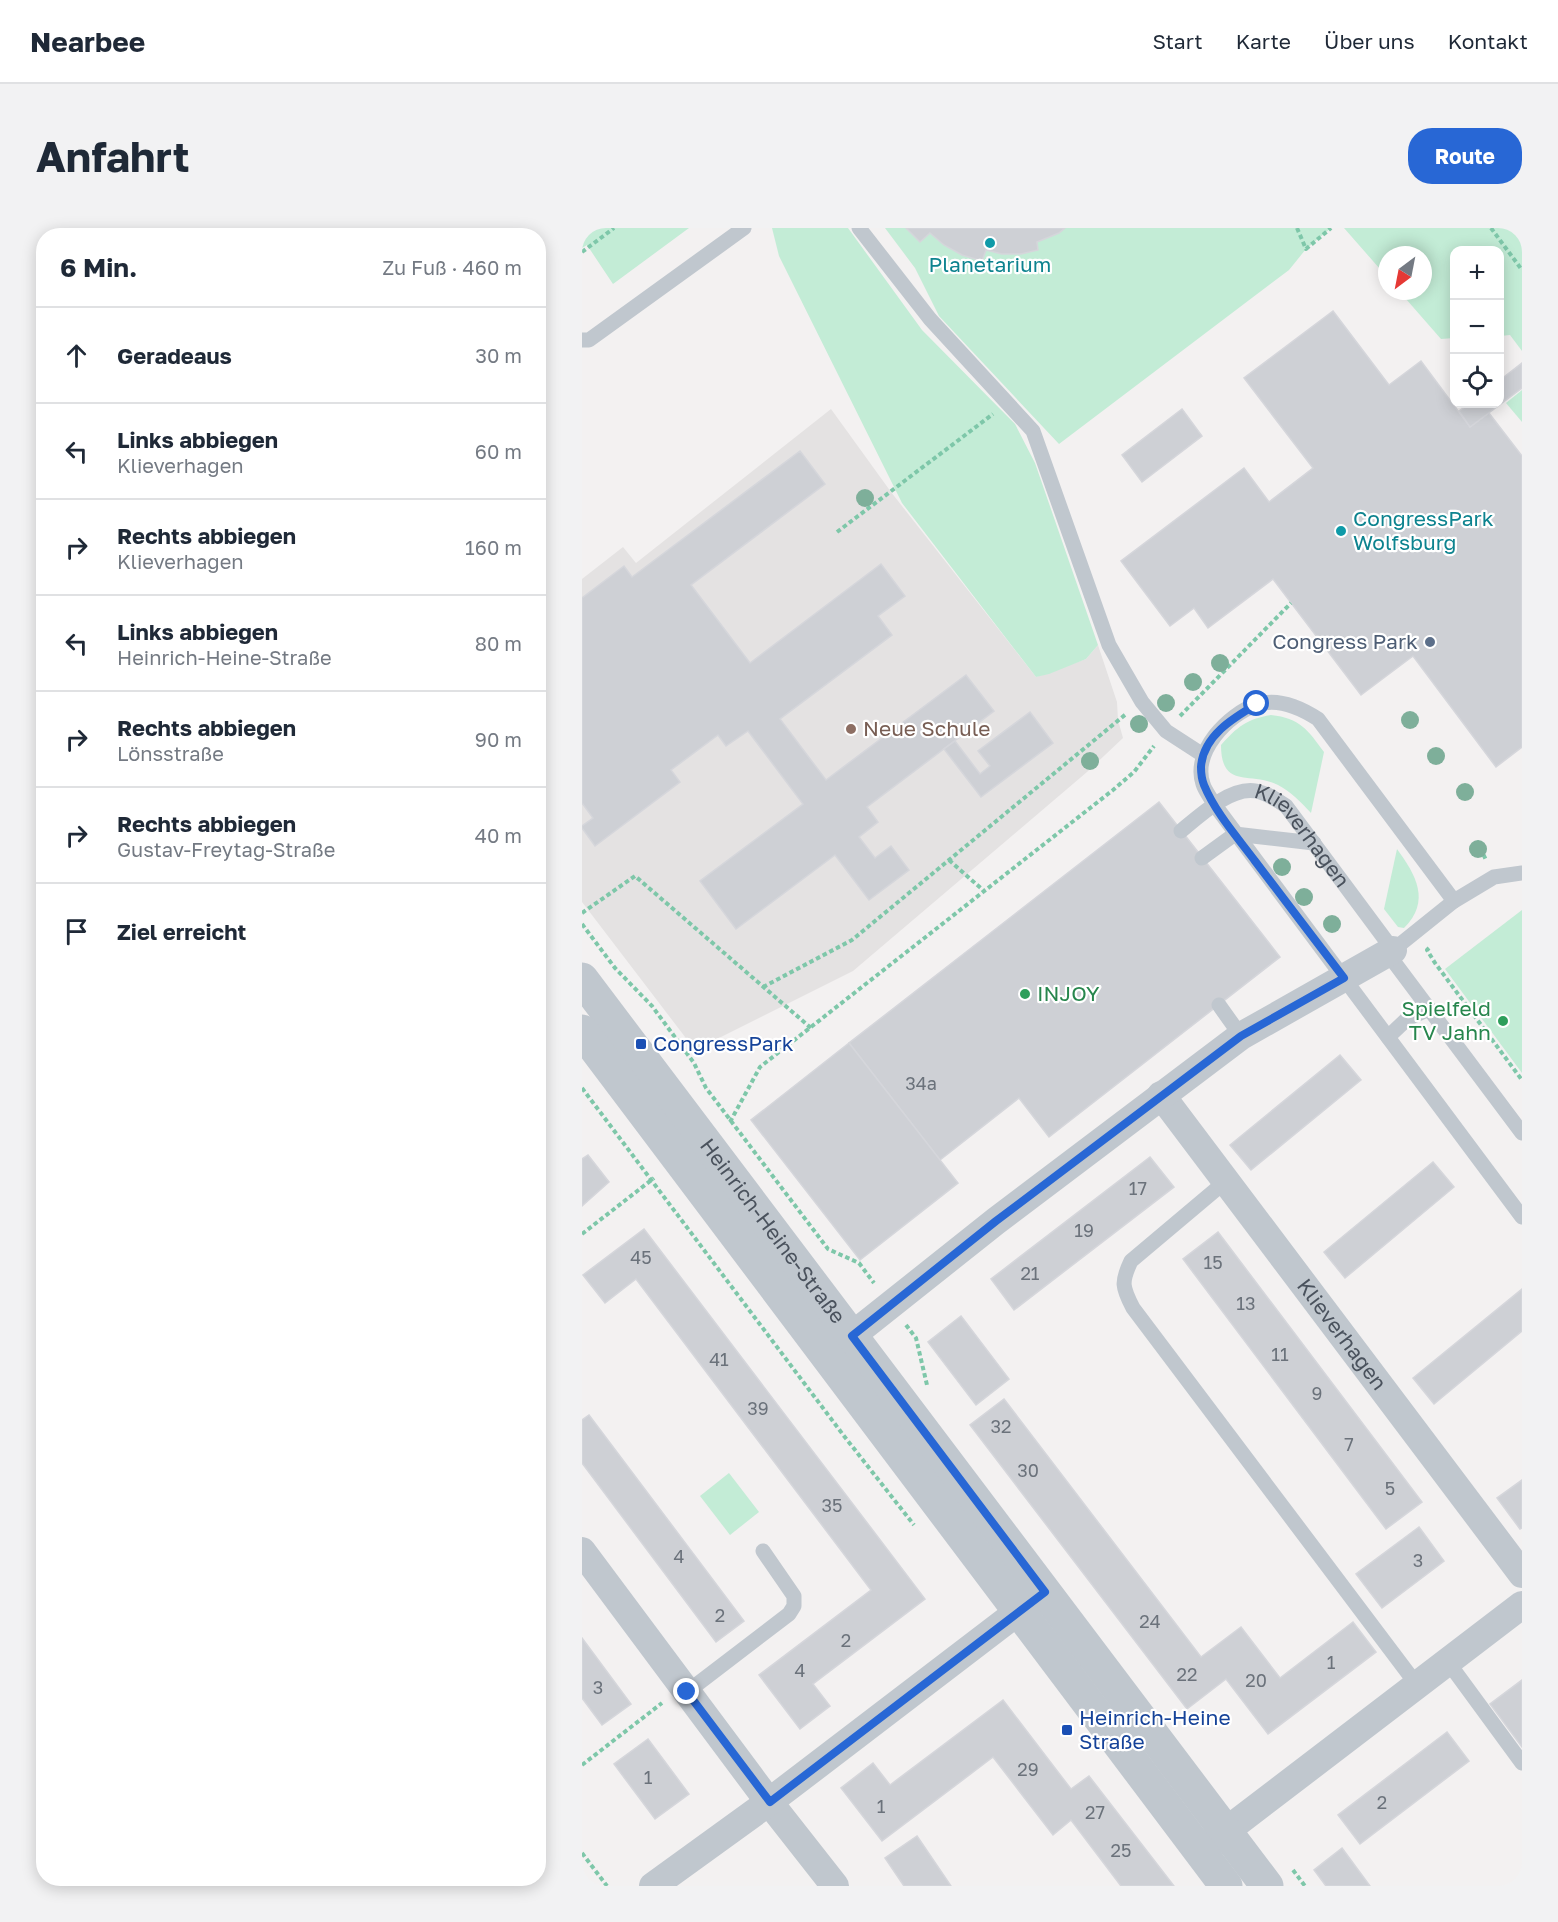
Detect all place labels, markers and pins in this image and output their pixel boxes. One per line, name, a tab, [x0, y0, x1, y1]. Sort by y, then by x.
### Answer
marker: Planetarium	[983, 236, 997, 250]
place label: Planetarium	[929, 251, 1051, 277]
place label: CongressPark Wolfsburg	[1353, 505, 1494, 555]
marker: CongressPark Wolfsburg	[1334, 524, 1348, 538]
place label: Congress Park	[1272, 628, 1418, 654]
marker: Congress Park	[1423, 635, 1437, 649]
place label: Neue Schule	[863, 715, 990, 741]
marker: Neue Schule	[844, 722, 858, 736]
place label: INJOY	[1037, 980, 1100, 1006]
marker: INJOY	[1018, 987, 1032, 1001]
place label: Spielfeld TV Jahn	[1401, 995, 1491, 1045]
marker: Spielfeld TV Jahn	[1496, 1014, 1510, 1028]
place label: CongressPark	[653, 1030, 794, 1056]
marker: CongressPark	[634, 1037, 648, 1051]
place label: Heinrich-Heine Straße	[1079, 1704, 1231, 1754]
marker: Heinrich-Heine Straße	[1060, 1723, 1074, 1737]

